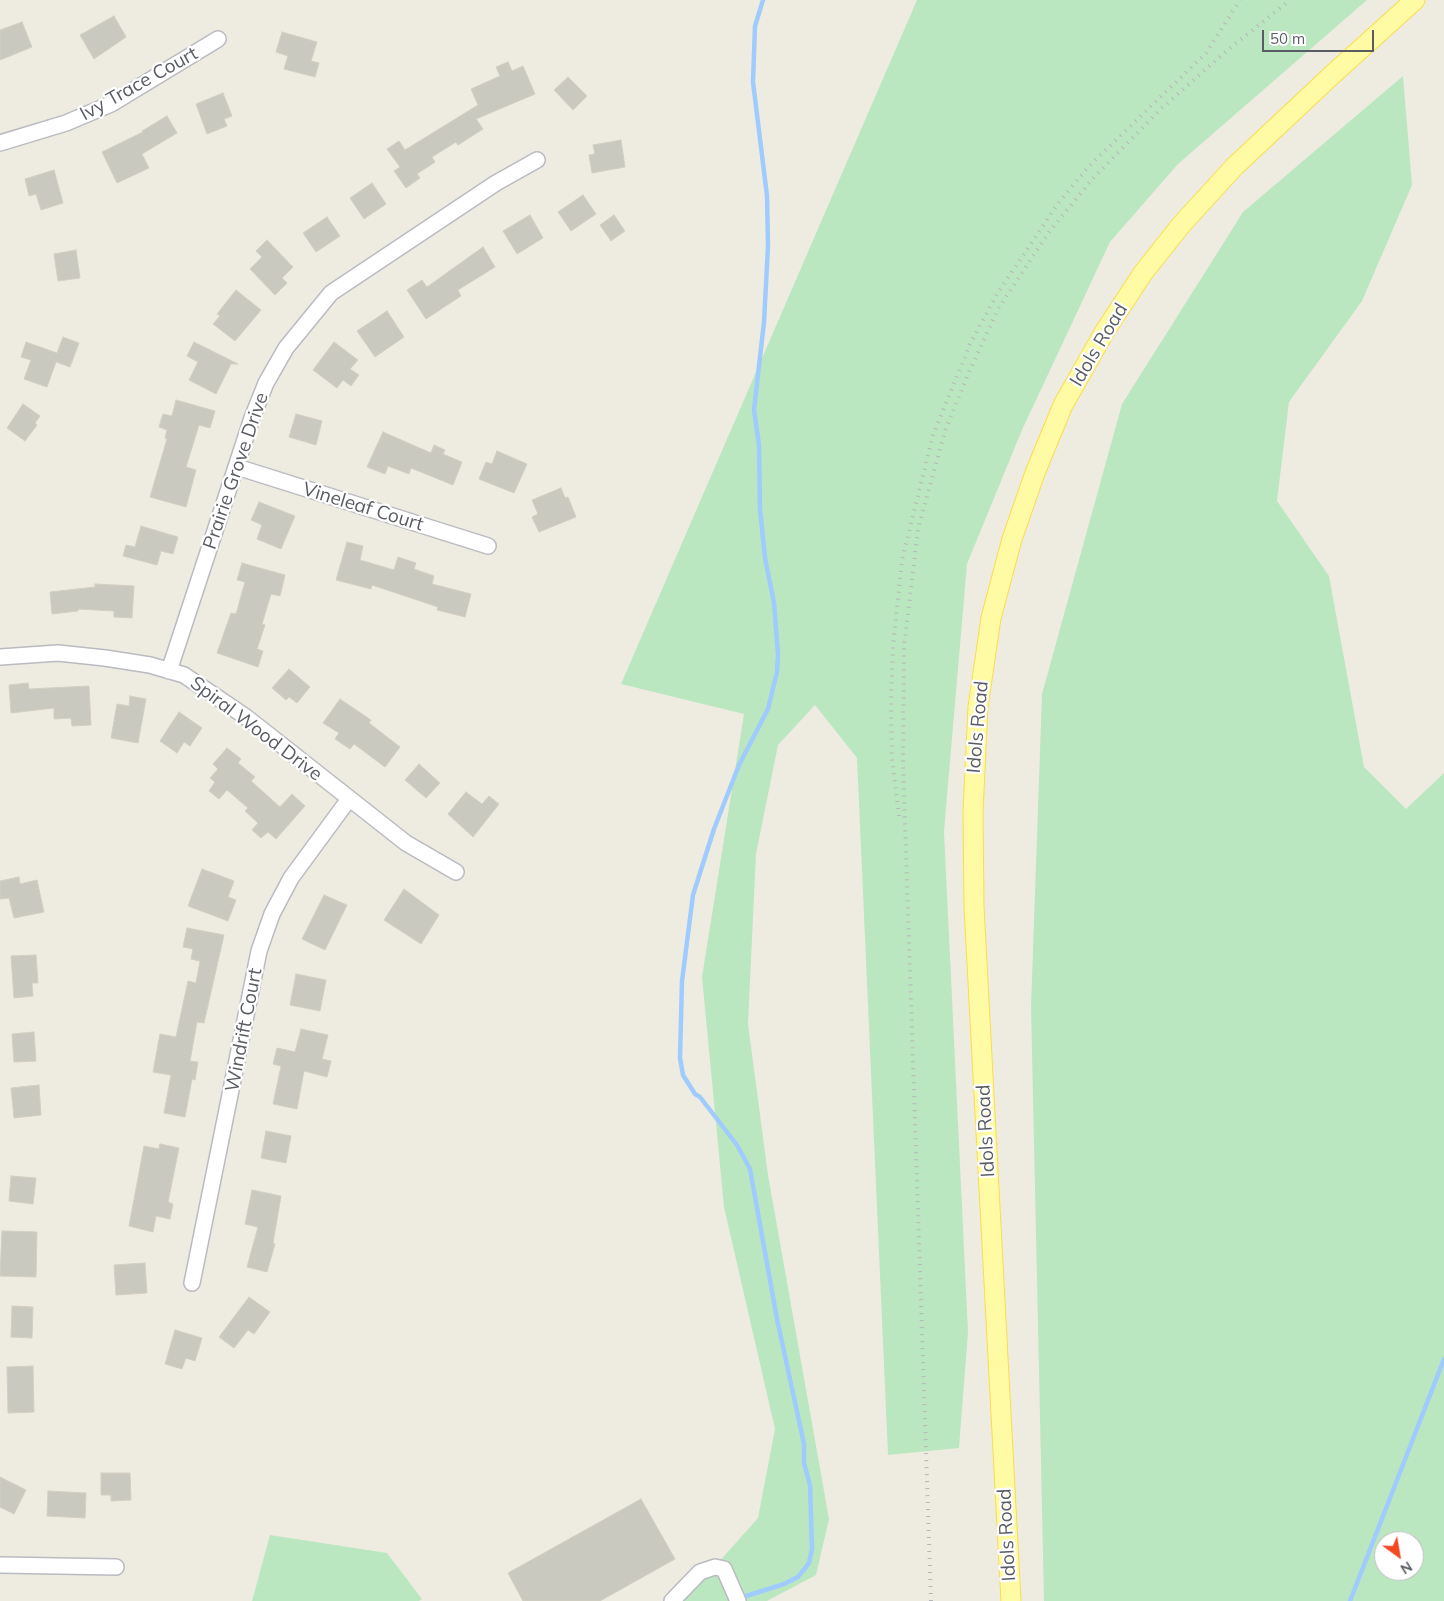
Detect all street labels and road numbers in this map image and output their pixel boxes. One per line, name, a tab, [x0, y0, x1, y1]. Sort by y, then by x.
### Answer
street label: Ivy Trace Court	[76, 42, 202, 126]
street label: Idols Road	[1065, 299, 1133, 391]
street label: Prairie Grove Drive	[199, 390, 273, 552]
street label: Vineleaf Court	[300, 478, 426, 536]
street label: Spiral Wood Drive	[185, 672, 327, 786]
street label: Idols Road	[963, 680, 993, 774]
street label: Windrift Court	[221, 966, 267, 1094]
street label: Idols Road	[972, 1084, 1000, 1178]
street label: Idols Road	[993, 1488, 1021, 1582]

